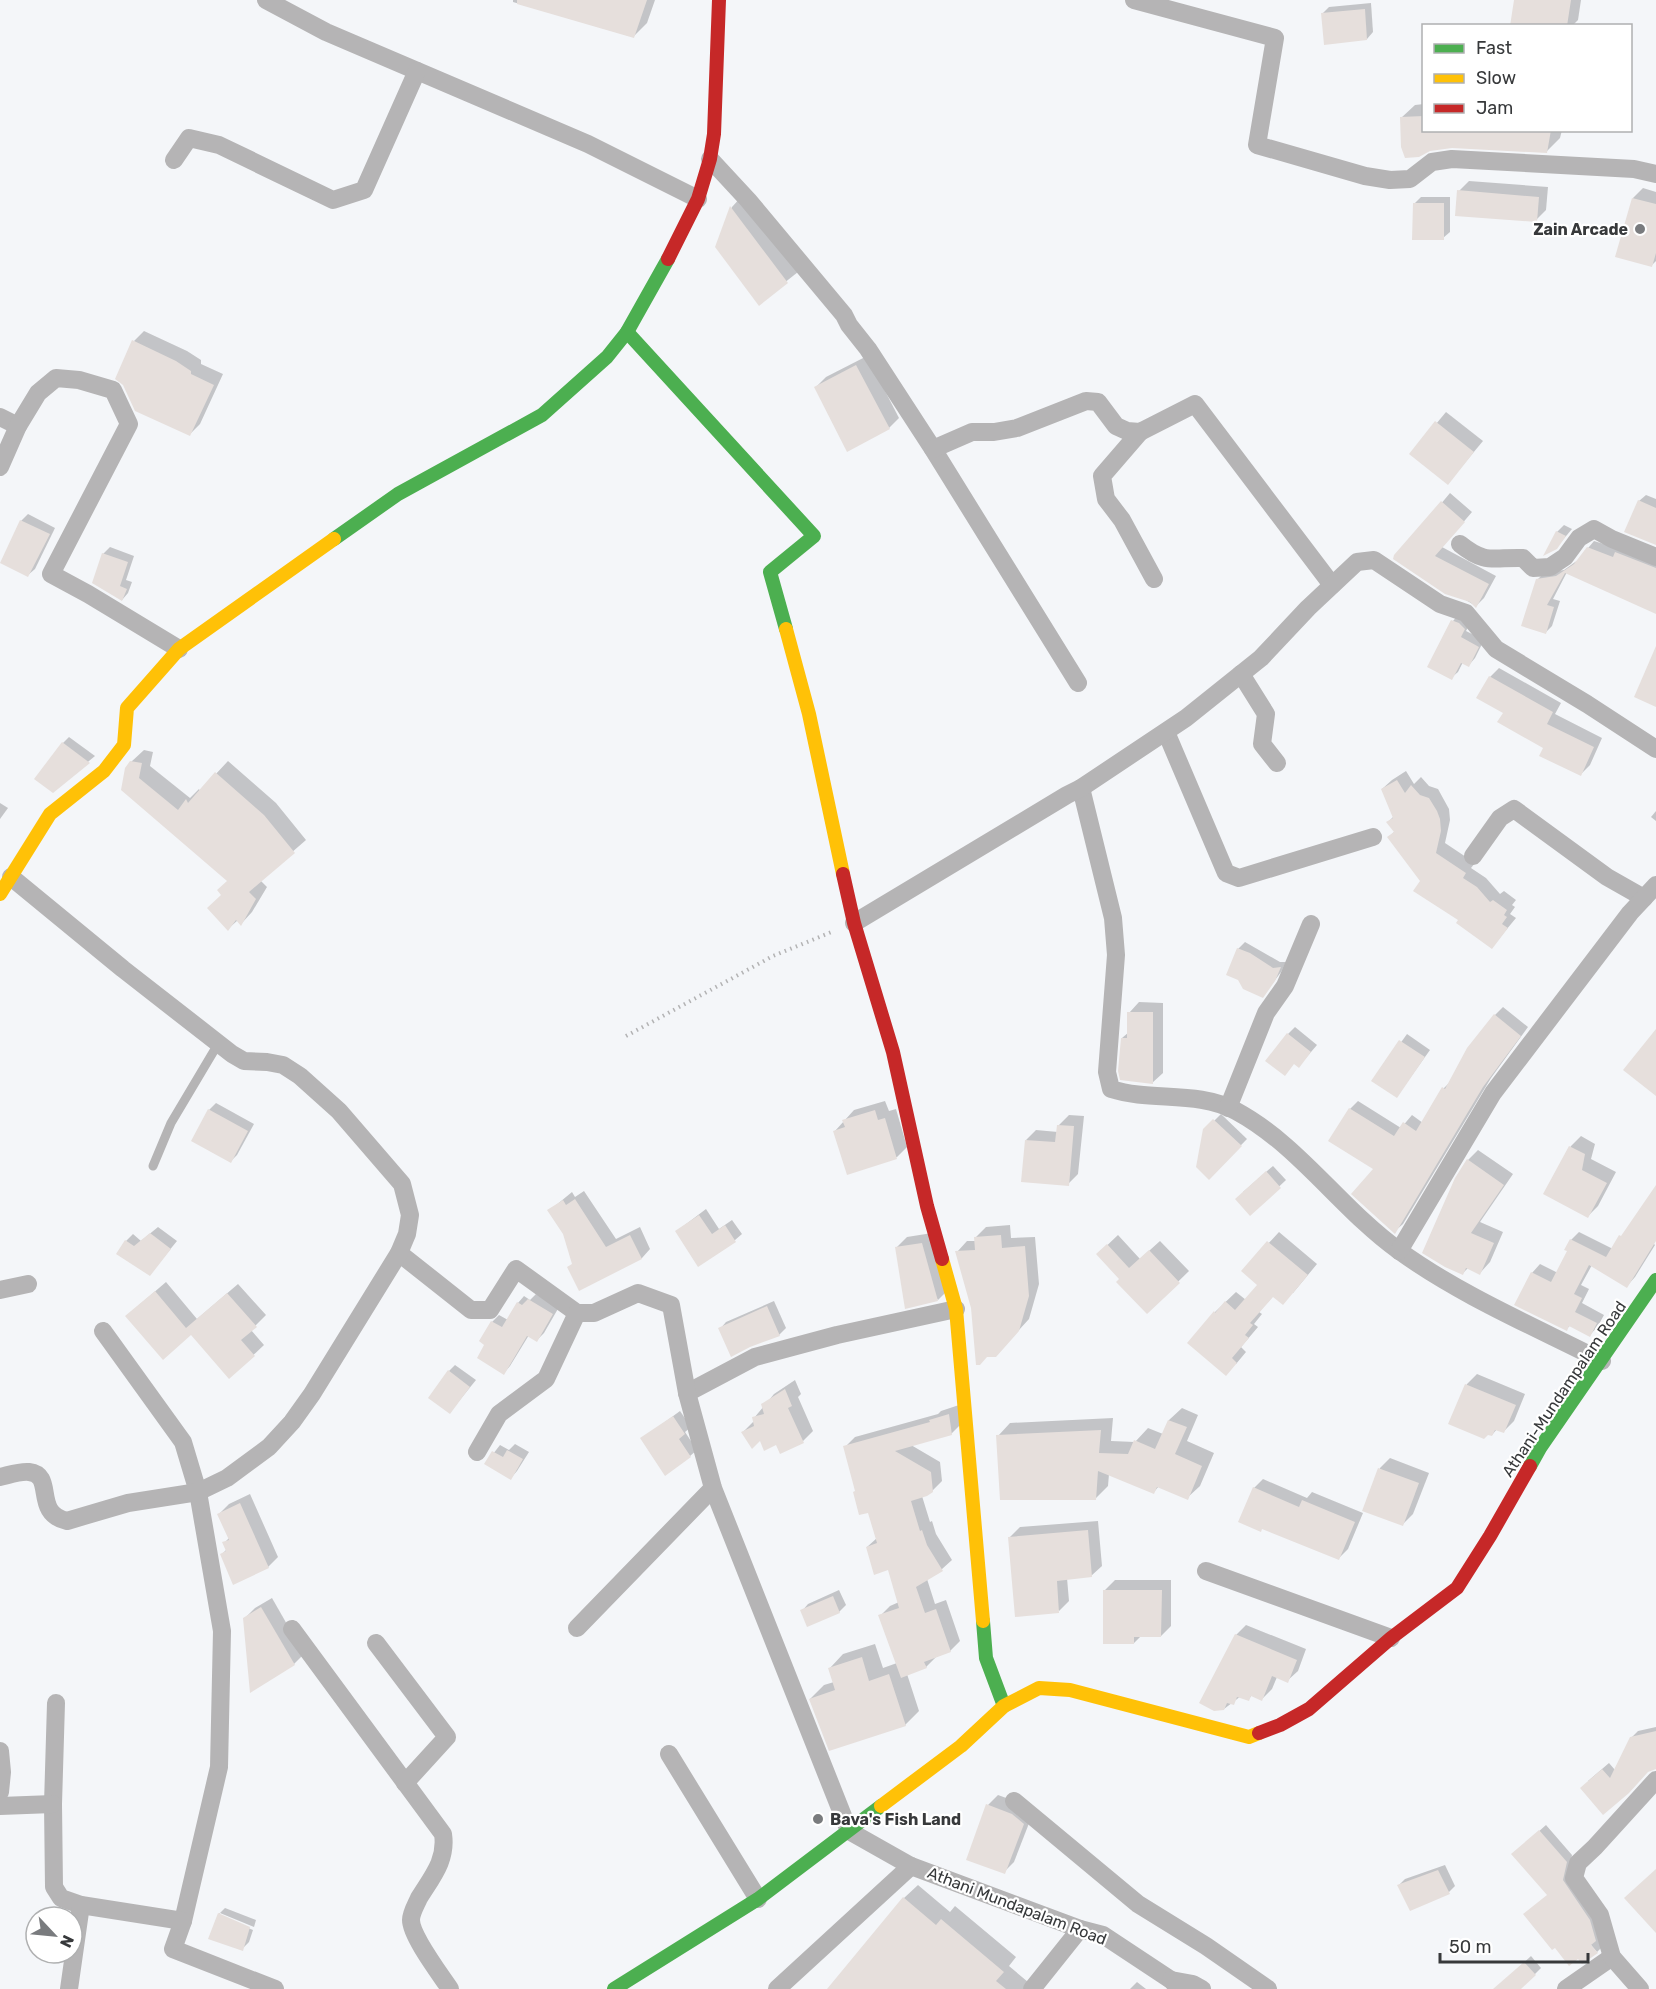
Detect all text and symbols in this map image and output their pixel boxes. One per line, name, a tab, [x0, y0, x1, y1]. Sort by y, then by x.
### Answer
legend	[1422, 24, 1632, 132]
text: Fast	[1476, 37, 1512, 59]
text: Slow	[1476, 67, 1516, 89]
text: Jam	[1476, 97, 1513, 119]
place label: Zain Arcade	[1533, 220, 1628, 239]
marker: Zain Arcade	[1633, 222, 1647, 236]
street label: Athani-Mundampalam Road	[1498, 1297, 1630, 1481]
place label: Bava's Fish Land	[830, 1810, 961, 1829]
marker: Bava's Fish Land	[811, 1812, 825, 1826]
street label: Athani Mundapalam Road	[925, 1863, 1109, 1949]
north arrow	[24, 1905, 84, 1965]
scale bar	[1440, 1926, 1588, 1964]
text: N	[56, 1932, 78, 1951]
text: 50 m	[1449, 1936, 1492, 1958]

